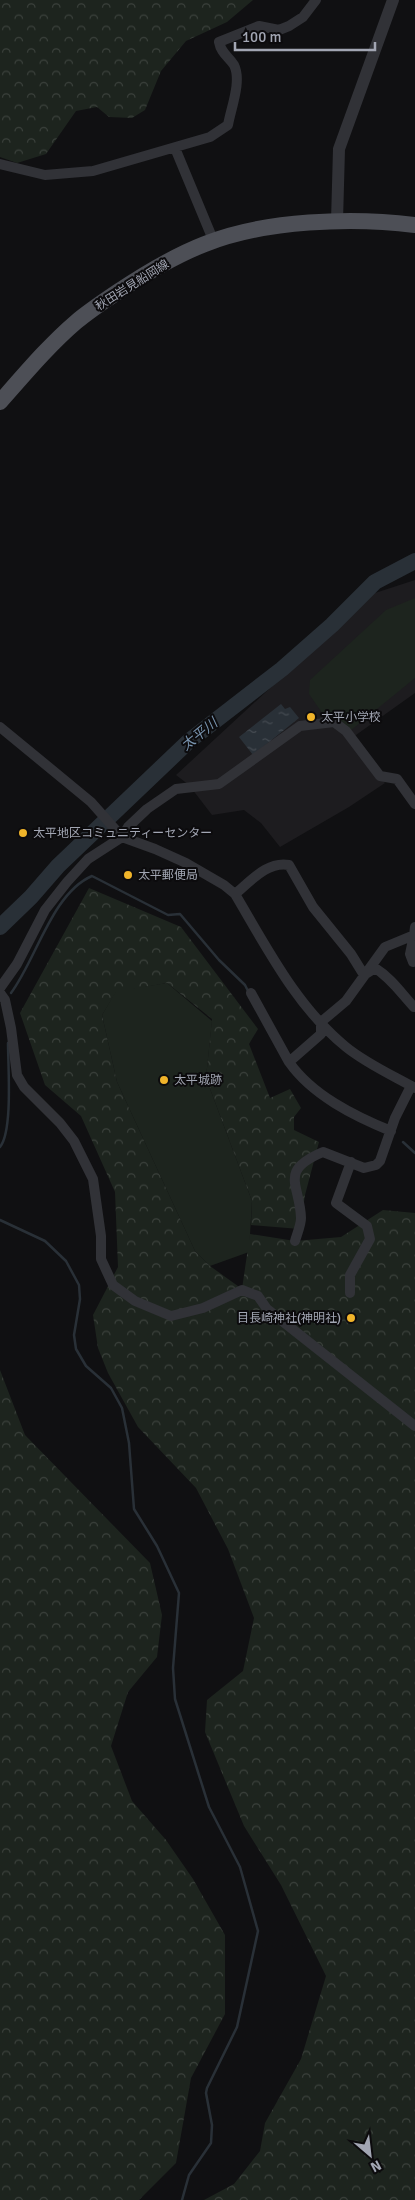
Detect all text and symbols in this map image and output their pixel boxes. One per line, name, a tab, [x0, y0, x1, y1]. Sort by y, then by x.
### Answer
scale bar	[235, 20, 375, 52]
text: 100 m	[242, 28, 282, 46]
street label: 秋田岩見船岡線	[93, 257, 172, 314]
place label: 太平小学校	[321, 710, 381, 725]
marker: 太平小学校	[305, 711, 317, 723]
water label: 太平川	[178, 713, 223, 754]
place label: 太平地区コミュニティーセンター	[33, 826, 212, 841]
marker: 太平地区コミュニティーセンター	[17, 827, 29, 839]
place label: 太平郵便局	[138, 868, 198, 883]
marker: 太平郵便局	[122, 869, 134, 881]
place label: 太平城跡	[174, 1073, 222, 1088]
marker: 太平城跡	[158, 1074, 170, 1086]
place label: 目長崎神社(神明社)	[237, 1311, 341, 1326]
marker: 目長崎神社(神明社)	[345, 1312, 357, 1324]
north arrow	[345, 2130, 395, 2180]
text: N	[368, 2156, 384, 2176]

